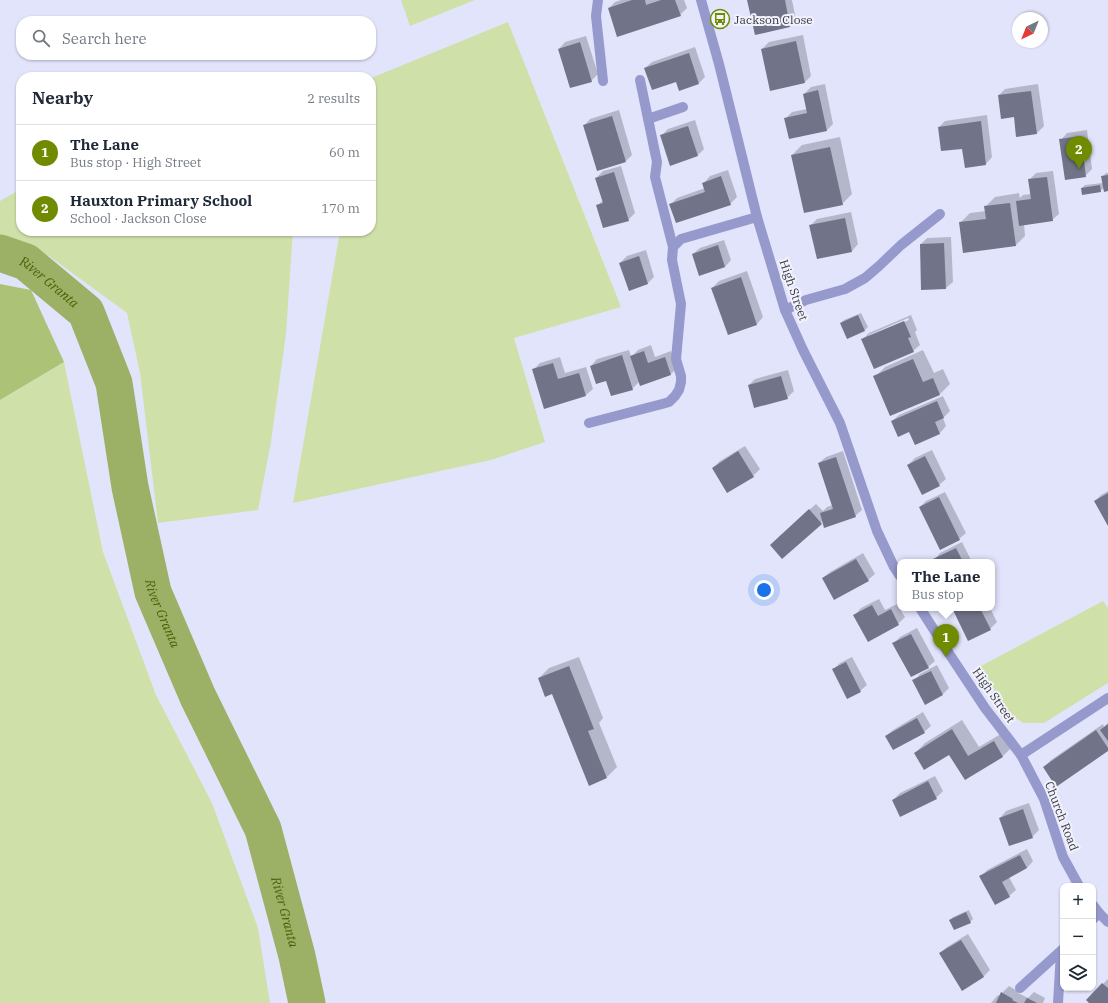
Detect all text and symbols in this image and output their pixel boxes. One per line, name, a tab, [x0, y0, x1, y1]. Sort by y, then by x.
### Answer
bus stop icon: Jackson Close	[709, 8, 731, 30]
place label: Jackson Close	[734, 12, 813, 27]
north arrow	[1012, 12, 1048, 48]
search box	[16, 16, 376, 60]
icon: search	[30, 27, 52, 49]
text: Search here	[62, 29, 147, 48]
text: Nearby	[32, 87, 93, 109]
text: 2 results	[307, 90, 360, 107]
text: The Lane	[70, 135, 139, 154]
pin: 2	[1066, 136, 1092, 169]
text: 1	[41, 144, 49, 161]
text: 60 m	[329, 144, 360, 161]
text: Bus stop · High Street	[70, 154, 201, 171]
text: Hauxton Primary School	[70, 191, 252, 210]
text: 2	[41, 200, 49, 217]
text: 170 m	[321, 200, 360, 217]
text: School · Jackson Close	[70, 210, 207, 227]
water label: River Granta	[17, 252, 83, 311]
street label: High Street	[777, 257, 811, 323]
popup	[897, 559, 995, 611]
text: The Lane	[912, 567, 980, 586]
water label: River Granta	[142, 577, 184, 650]
your location	[754, 580, 774, 600]
text: Bus stop	[912, 586, 964, 603]
pin: 1	[933, 624, 959, 657]
street label: High Street	[970, 665, 1018, 725]
street label: Church Road	[1042, 779, 1082, 853]
water label: River Granta	[267, 874, 303, 949]
map controls	[1060, 883, 1096, 991]
button: +	[1060, 883, 1096, 919]
button: −	[1060, 919, 1096, 955]
button: layers	[1060, 955, 1096, 991]

